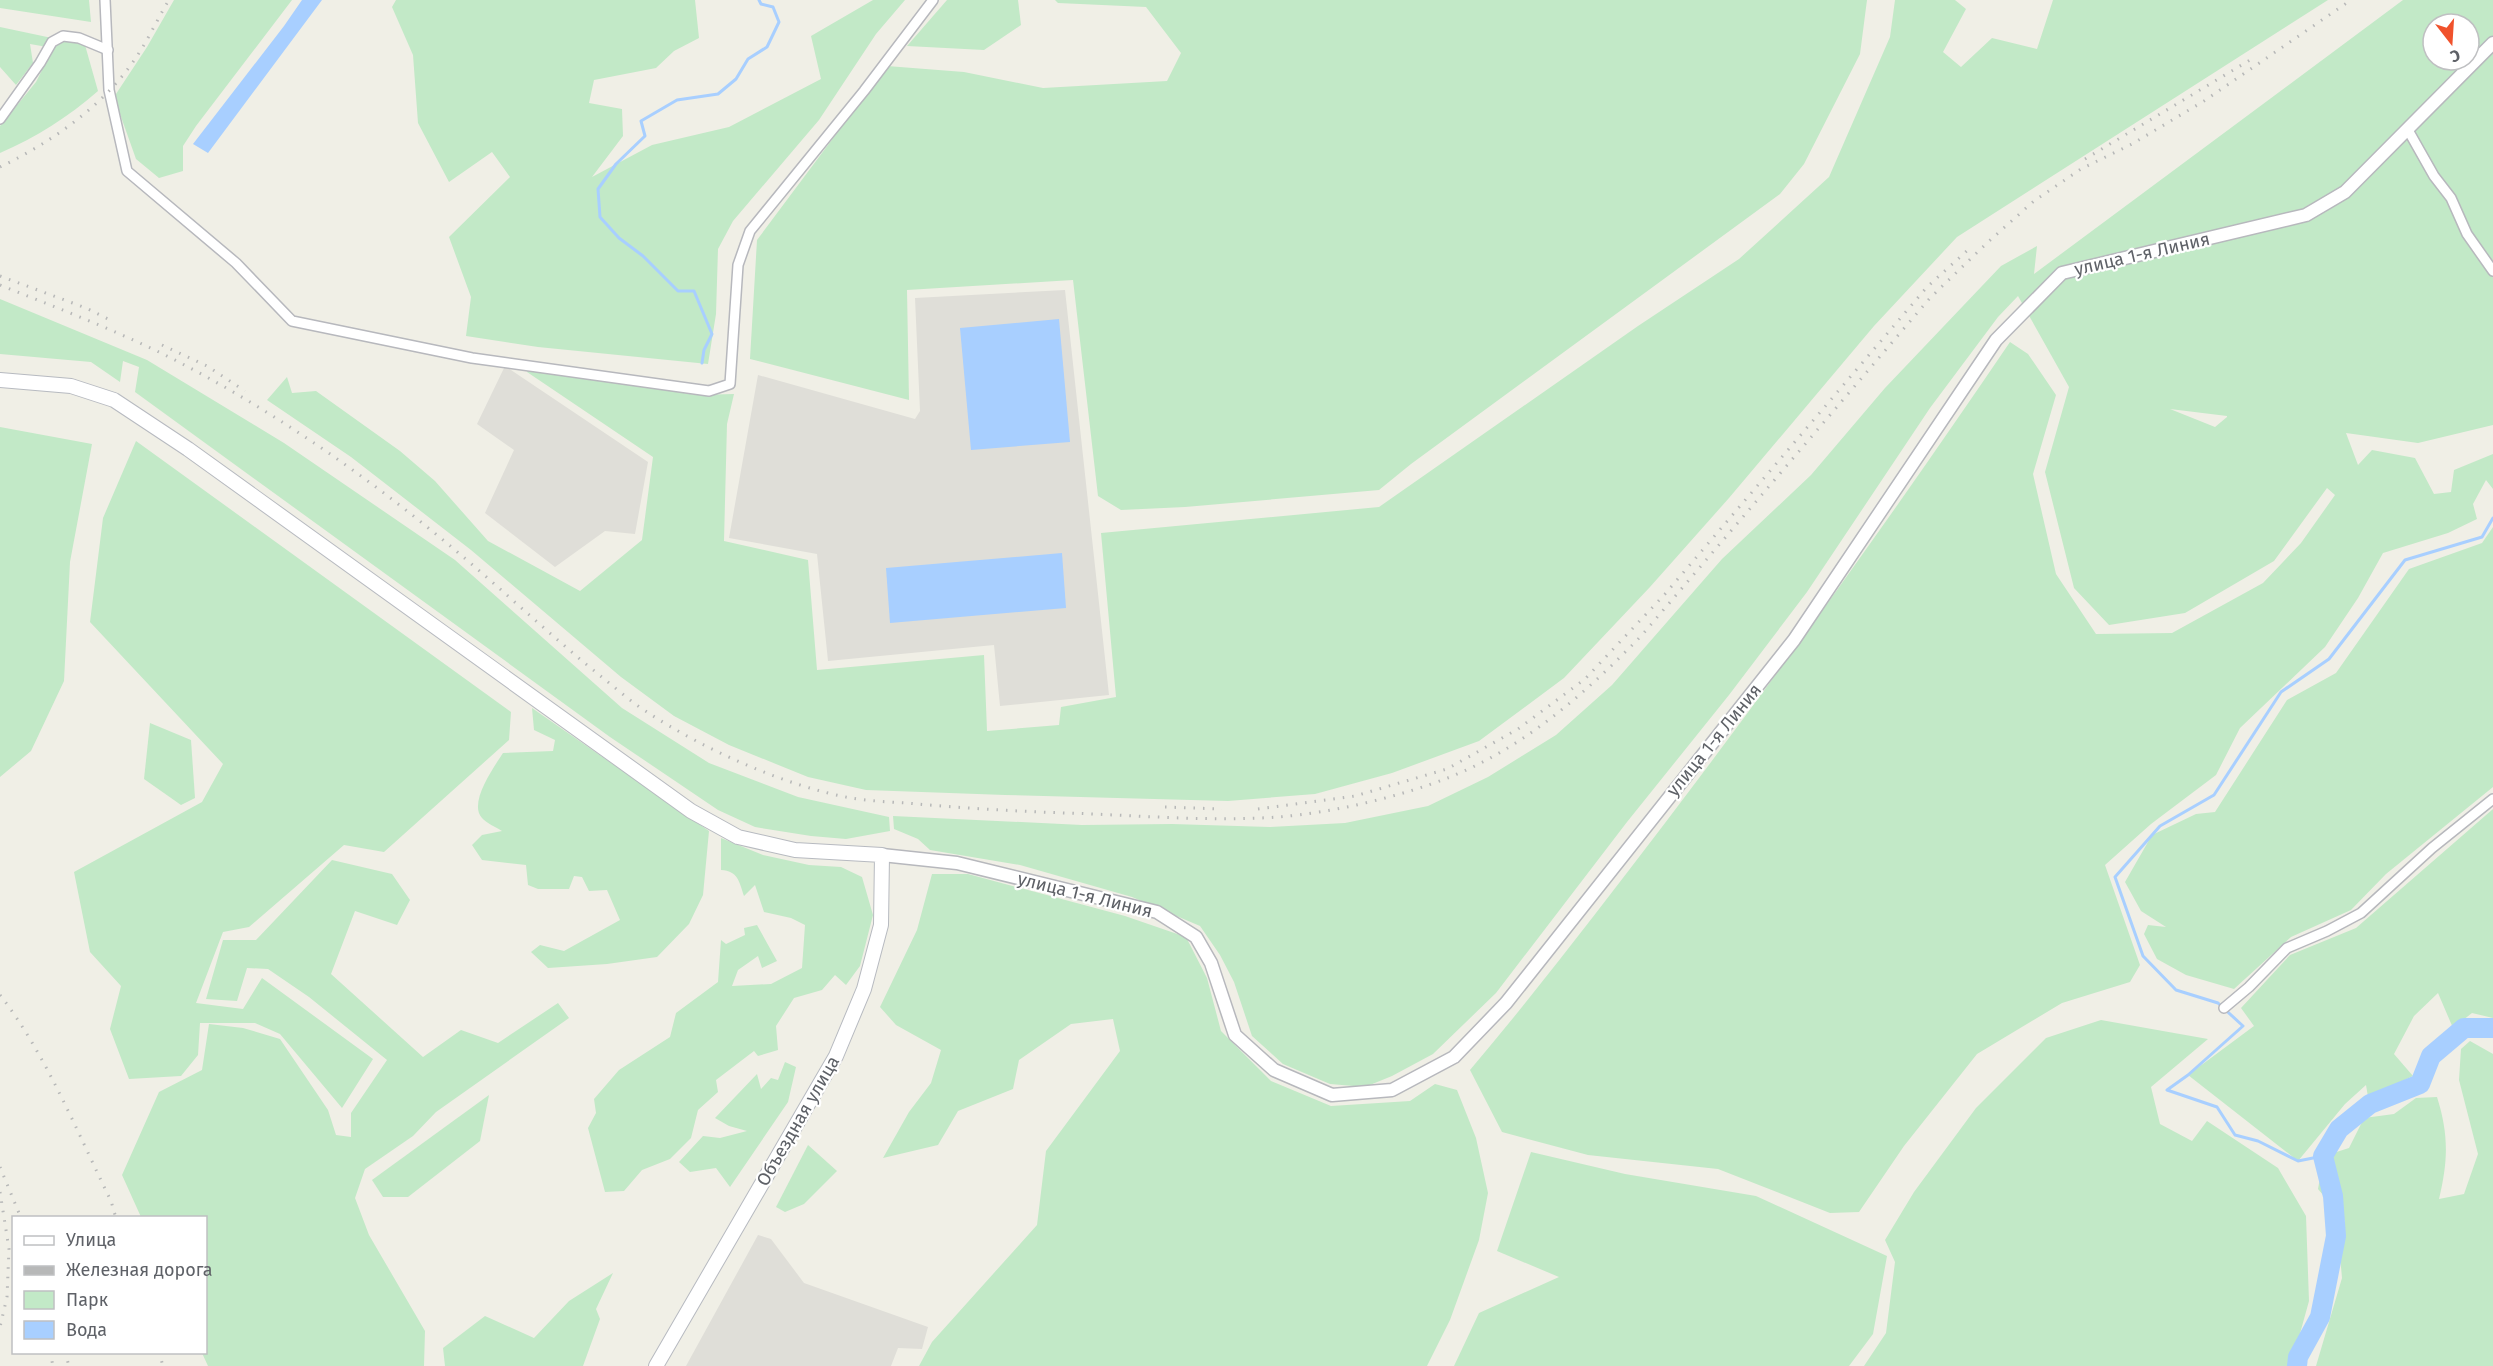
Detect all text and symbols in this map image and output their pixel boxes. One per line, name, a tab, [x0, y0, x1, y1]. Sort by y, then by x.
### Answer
north arrow	[2421, 12, 2481, 72]
text: С	[2447, 45, 2462, 67]
street label: улица 1-я Линия	[2072, 228, 2212, 280]
street label: улица 1-я Линия	[1662, 679, 1766, 801]
street label: улица 1-я Линия	[1015, 868, 1155, 922]
street label: Объездная улица	[752, 1052, 844, 1190]
legend	[12, 1216, 207, 1354]
text: Улица	[66, 1229, 116, 1251]
text: Железная дорога	[66, 1259, 213, 1281]
text: Парк	[66, 1289, 109, 1311]
text: Вода	[66, 1319, 107, 1341]

